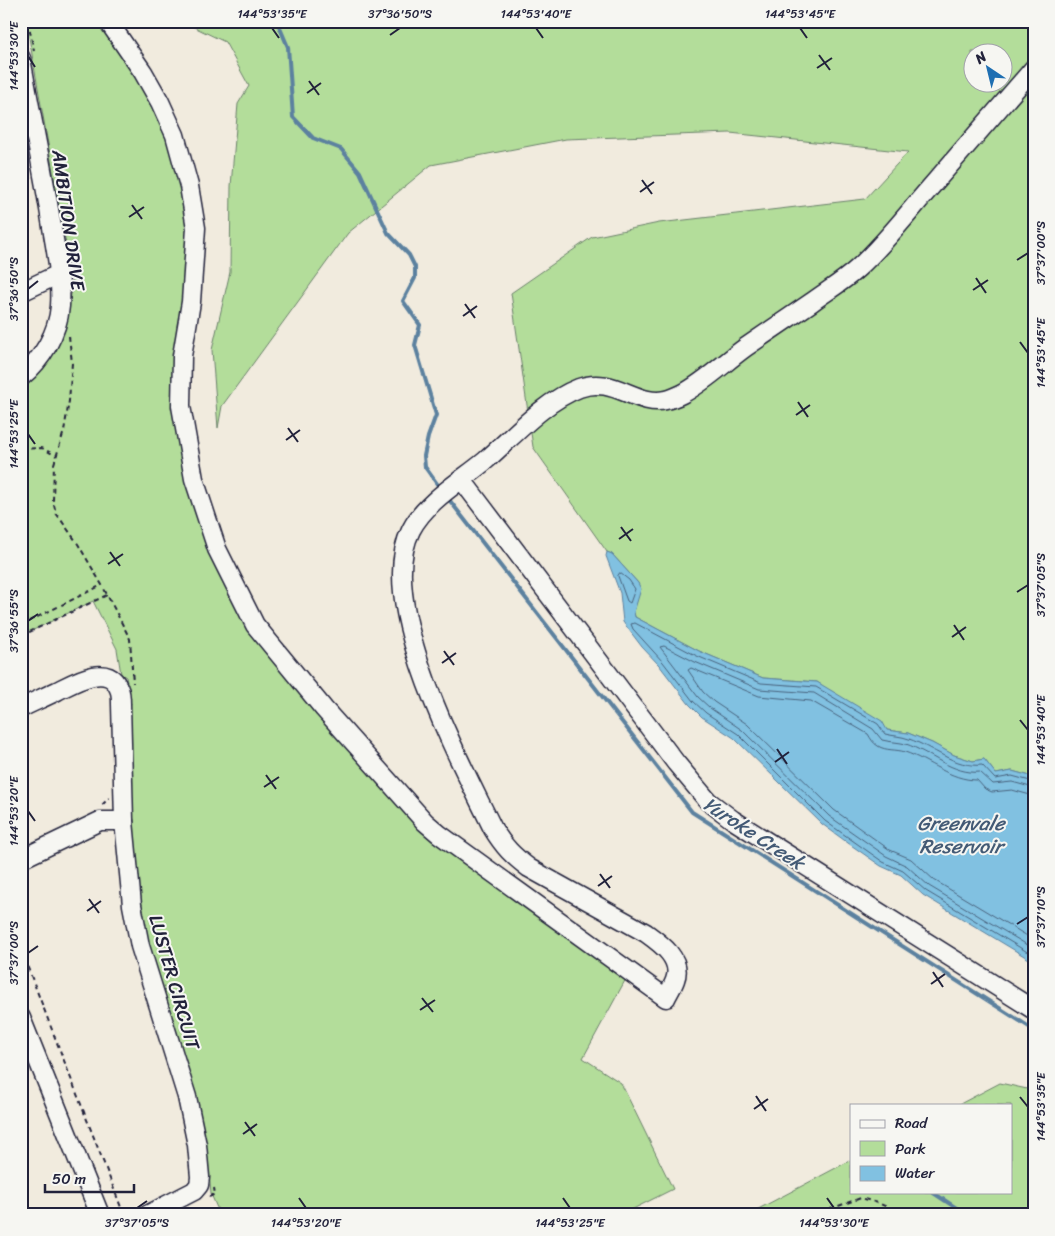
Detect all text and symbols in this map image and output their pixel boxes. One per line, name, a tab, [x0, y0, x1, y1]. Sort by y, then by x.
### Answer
text: 144°53'35"E	[237, 3, 308, 25]
text: 37°36'50"S	[368, 3, 432, 25]
text: 144°53'40"E	[501, 3, 573, 25]
text: 144°53'45"E	[765, 3, 836, 25]
text: 144°53'30"E	[3, 20, 25, 91]
north arrow	[962, 42, 1012, 92]
text: N	[969, 45, 992, 71]
street label: AMBITION DRIVE	[42, 146, 95, 294]
text: 37°37'00"S	[1030, 220, 1052, 285]
text: 37°36'50"S	[3, 257, 25, 321]
text: 144°53'45"E	[1030, 317, 1052, 388]
text: 144°53'25"E	[3, 398, 25, 469]
text: 37°37'05"S	[1030, 553, 1052, 617]
text: 37°36'55"S	[3, 589, 25, 653]
text: 144°53'40"E	[1030, 693, 1052, 765]
text: 144°53'20"E	[3, 775, 25, 846]
water label: Yuroke Creek	[696, 787, 814, 881]
water label: Greenvale Reservoir	[917, 806, 1006, 864]
text: 37°37'10"S	[1030, 886, 1052, 948]
street label: LUSTER CIRCUIT	[139, 911, 210, 1054]
text: 37°37'00"S	[3, 920, 25, 985]
text: 144°53'35"E	[1030, 1071, 1052, 1142]
legend	[850, 1104, 1012, 1194]
text: Road	[895, 1110, 928, 1136]
text: Park	[895, 1136, 926, 1162]
text: Water	[895, 1160, 935, 1186]
scale bar	[45, 1161, 134, 1193]
text: 50 m	[52, 1166, 87, 1192]
text: 37°37'05"S	[105, 1212, 169, 1234]
text: 144°53'20"E	[271, 1212, 342, 1234]
text: 144°53'25"E	[535, 1212, 606, 1234]
text: 144°53'30"E	[799, 1212, 870, 1234]

